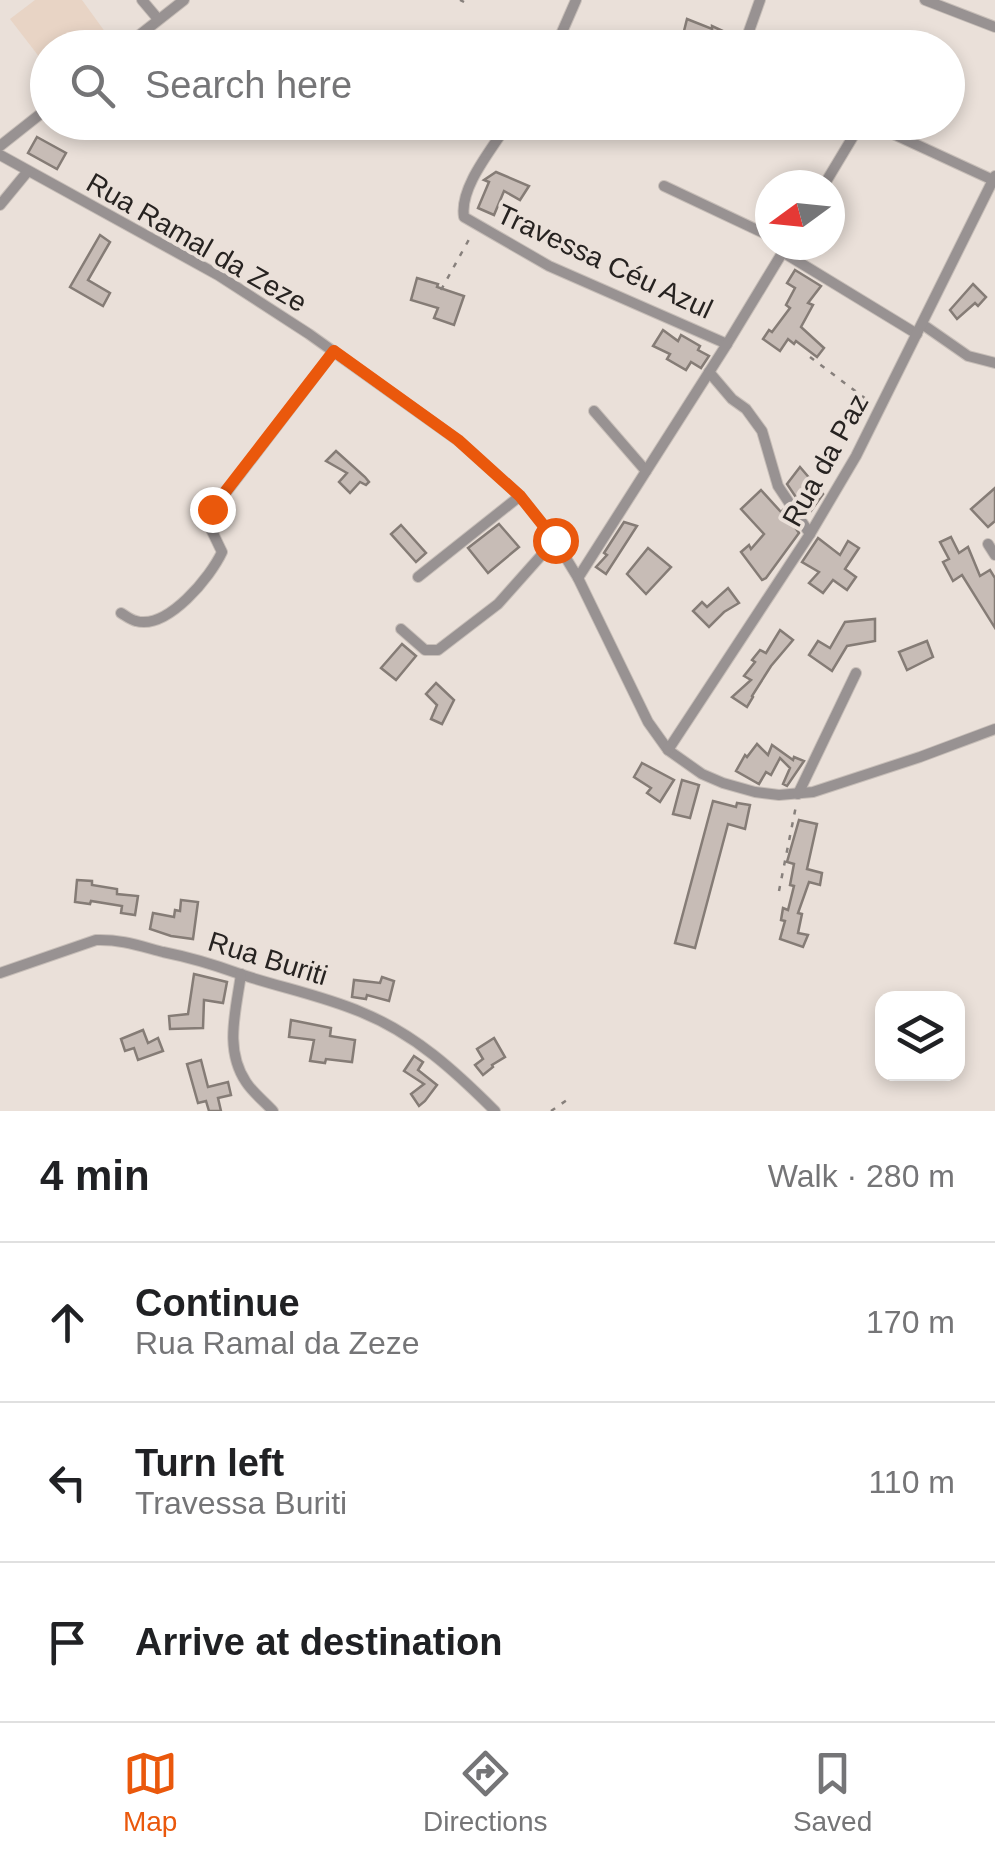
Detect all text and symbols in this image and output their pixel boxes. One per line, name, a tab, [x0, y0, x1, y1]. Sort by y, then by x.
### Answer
search box	[30, 30, 965, 140]
icon: search	[65, 58, 120, 113]
text: Search here	[145, 64, 352, 106]
street label: Rua Ramal da Zeze	[81, 167, 312, 318]
north arrow	[755, 170, 845, 260]
street label: Travessa Céu Azul	[492, 198, 717, 325]
street label: Rua da Paz	[776, 389, 874, 532]
route end	[190, 487, 236, 533]
route start	[533, 518, 579, 564]
street label: Rua Buriti	[205, 926, 331, 991]
map controls	[875, 991, 965, 1081]
button: layers	[875, 991, 965, 1081]
text: 4 min	[40, 1152, 150, 1199]
text: Walk · 280 m	[768, 1158, 955, 1194]
text: Continue	[135, 1282, 300, 1324]
icon: ahead	[40, 1295, 95, 1350]
text: 170 m	[866, 1304, 955, 1340]
text: Rua Ramal da Zeze	[135, 1325, 420, 1361]
text: Turn left	[135, 1442, 284, 1484]
icon: left	[40, 1455, 95, 1510]
text: 110 m	[868, 1464, 955, 1500]
text: Travessa Buriti	[135, 1485, 347, 1521]
icon: arrive	[40, 1615, 95, 1670]
text: Arrive at destination	[135, 1621, 502, 1663]
tab: Map	[123, 1746, 178, 1838]
tab: Directions	[423, 1746, 548, 1838]
tab: Saved	[793, 1746, 872, 1838]

